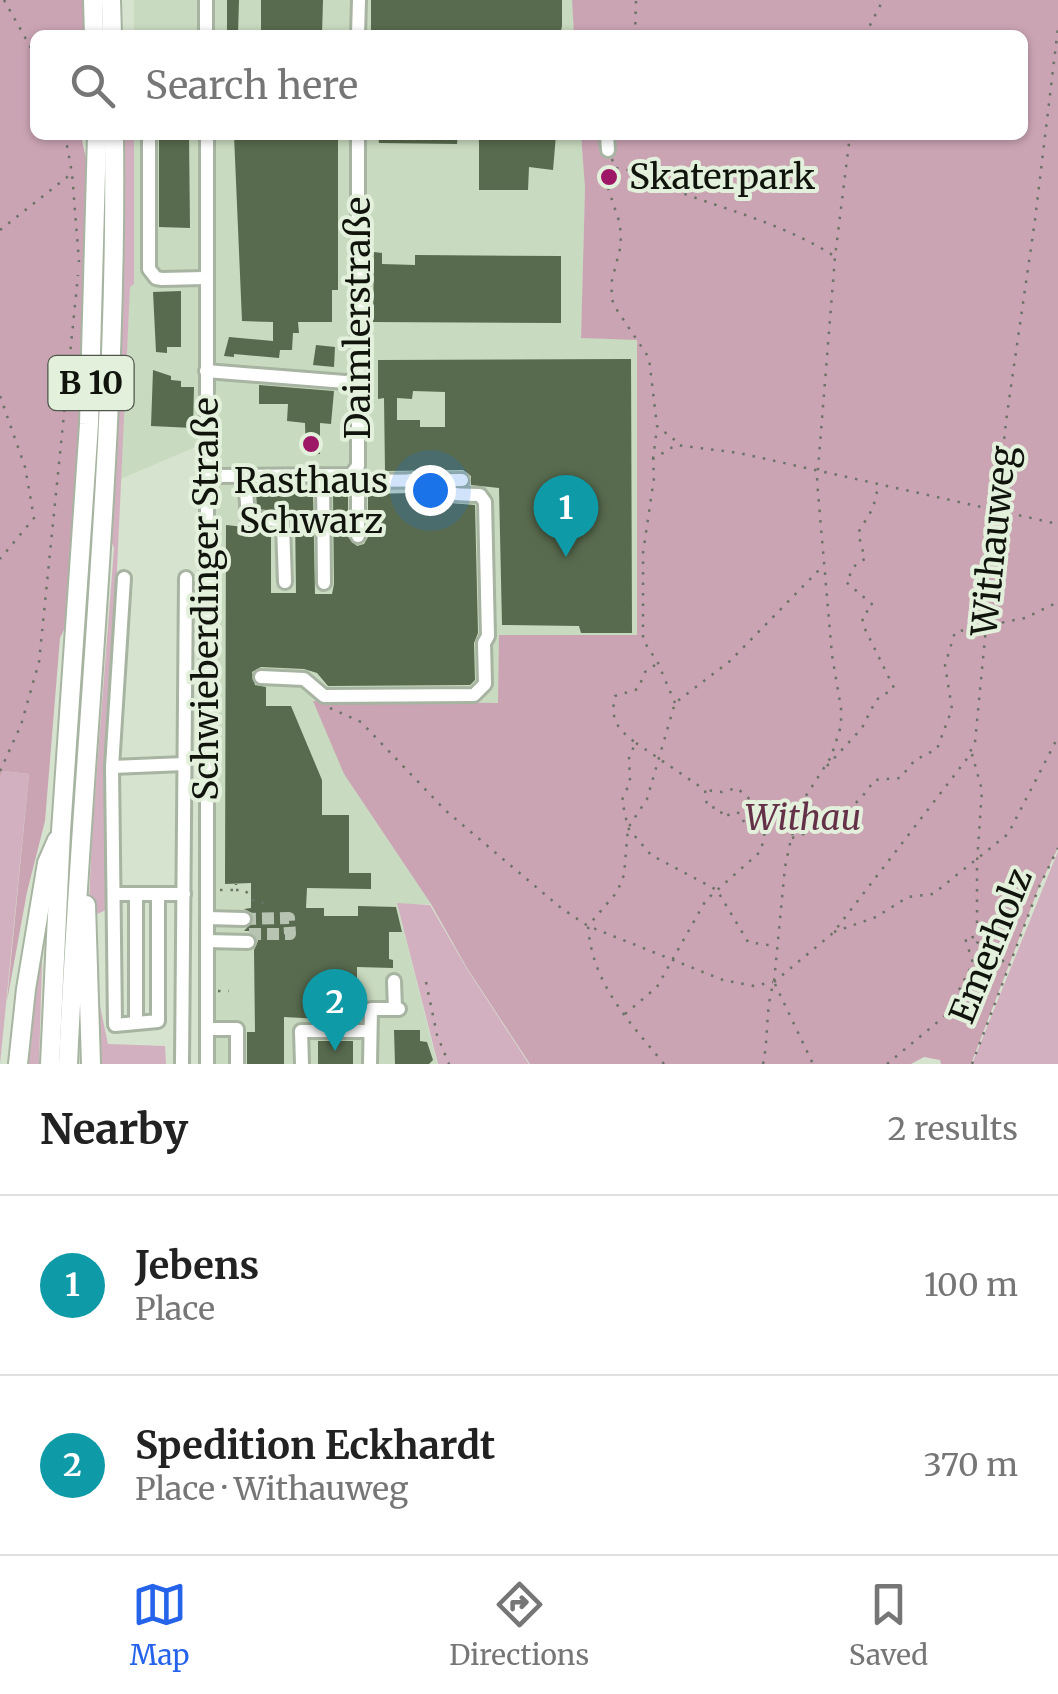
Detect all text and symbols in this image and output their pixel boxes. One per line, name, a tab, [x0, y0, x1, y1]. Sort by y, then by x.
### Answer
search box	[30, 30, 1028, 140]
icon: search	[65, 58, 120, 113]
text: Search here	[145, 62, 358, 109]
place label: Skaterpark	[629, 155, 815, 199]
marker: Skaterpark	[598, 166, 620, 188]
street label: Daimlerstraße	[336, 197, 380, 439]
road number: B 10	[48, 356, 134, 410]
street label: Schwieberdinger Straße	[184, 397, 228, 801]
marker: Rasthaus Schwarz	[300, 433, 322, 455]
street label: Withauweg	[962, 444, 1026, 639]
place label: Rasthaus Schwarz	[234, 459, 388, 543]
your location	[405, 465, 456, 516]
pin: 1	[534, 474, 598, 557]
park label: Withau	[745, 796, 861, 840]
street label: Emerholz	[940, 862, 1042, 1030]
pin: 2	[302, 968, 368, 1051]
text: Nearby	[40, 1103, 188, 1155]
text: 2 results	[887, 1109, 1018, 1149]
text: Jebens	[135, 1242, 259, 1289]
text: 1	[65, 1265, 80, 1305]
text: 100 m	[924, 1265, 1018, 1305]
text: Place	[135, 1289, 215, 1329]
text: Spedition Eckhardt	[135, 1422, 495, 1469]
text: 2	[63, 1445, 82, 1485]
text: 370 m	[923, 1445, 1018, 1485]
text: Place · Withauweg	[135, 1469, 408, 1509]
tab: Map	[130, 1577, 190, 1673]
tab: Directions	[449, 1577, 589, 1673]
tab: Saved	[849, 1577, 928, 1673]

